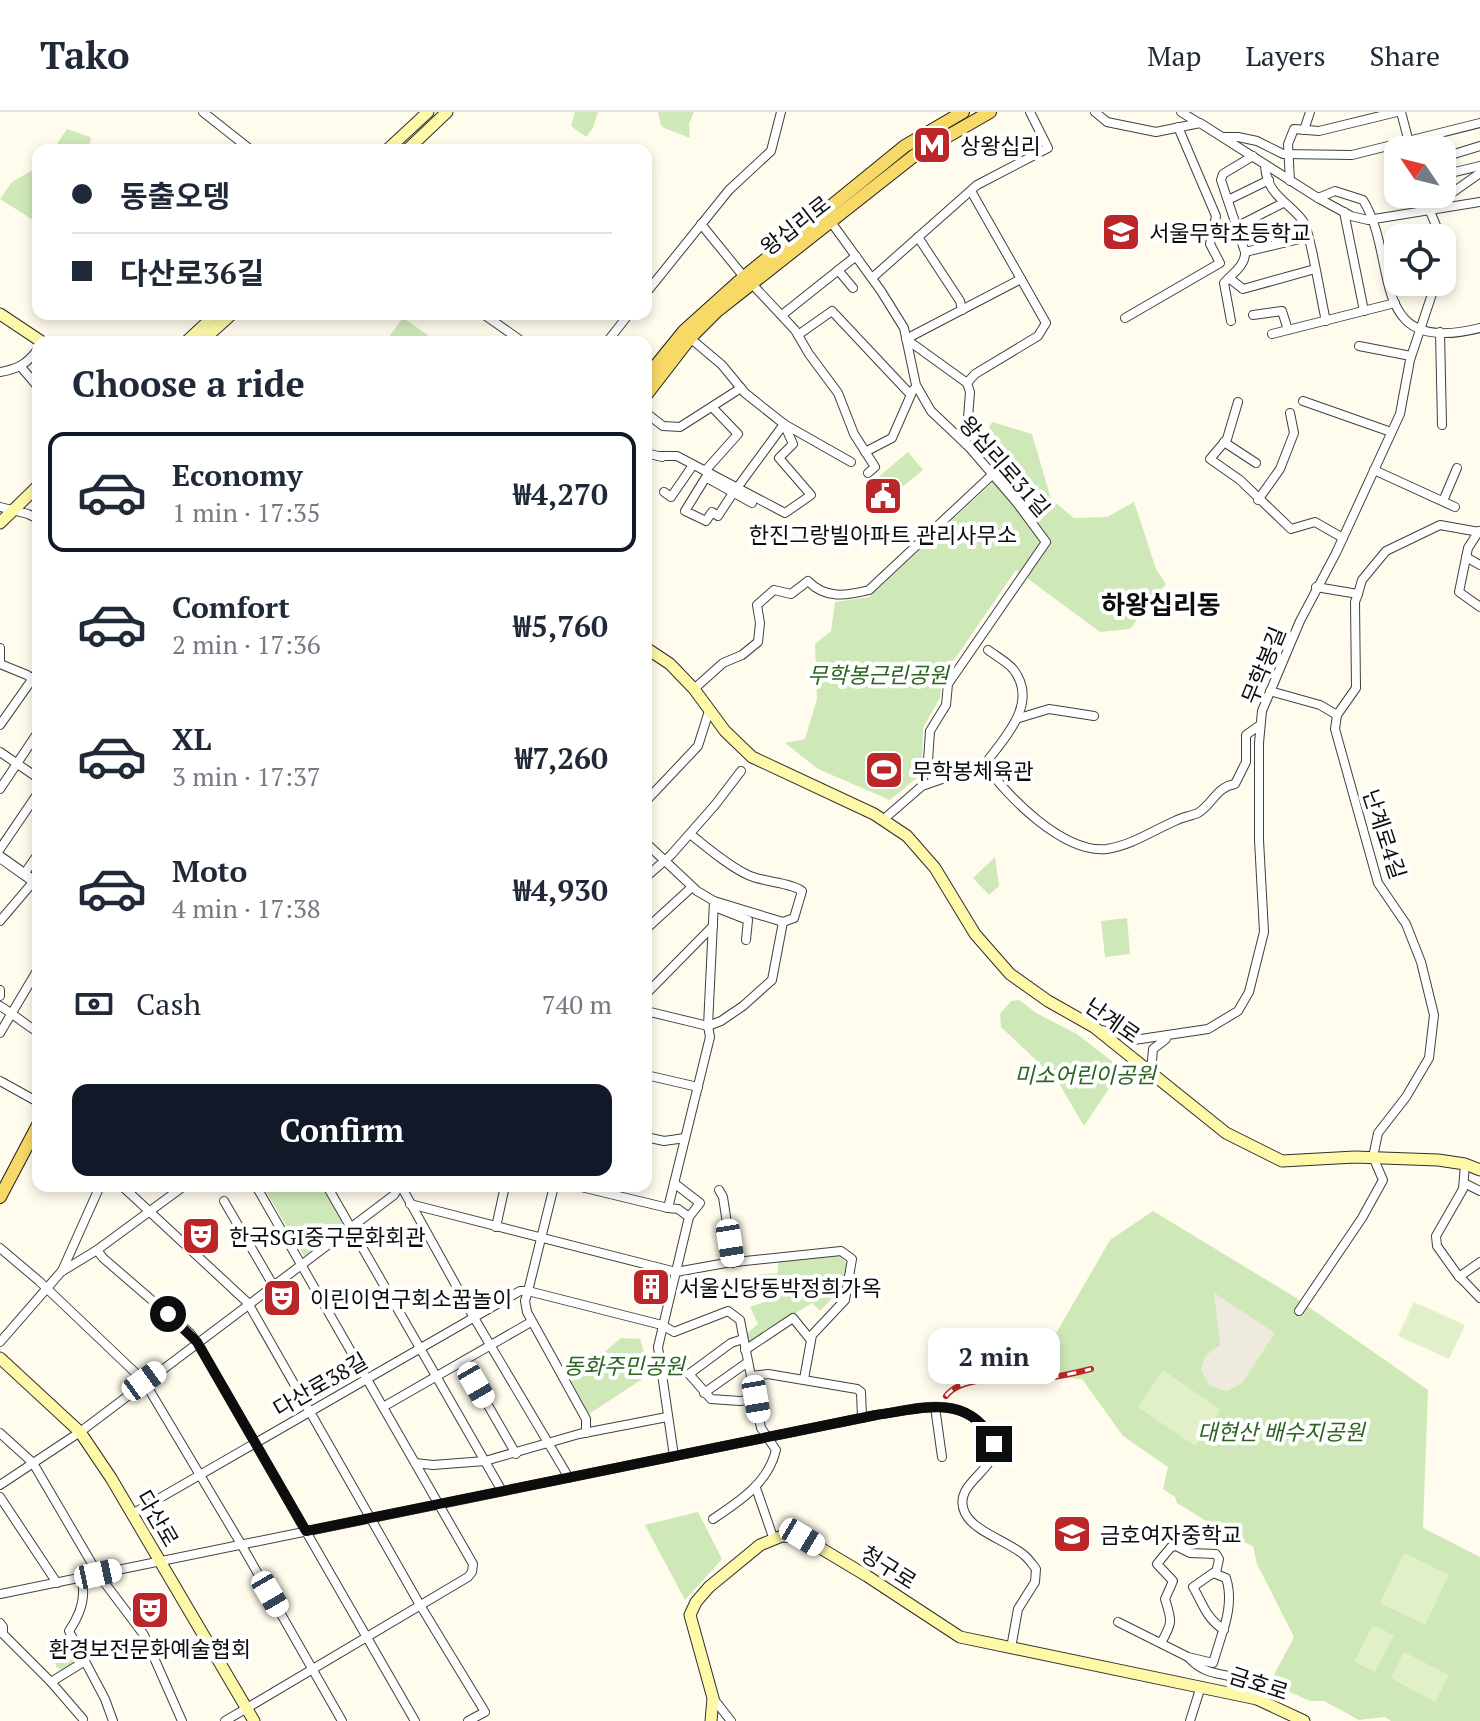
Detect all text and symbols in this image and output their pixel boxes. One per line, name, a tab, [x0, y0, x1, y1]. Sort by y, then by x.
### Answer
text: Tako	[40, 30, 130, 80]
text: Map	[1147, 37, 1201, 74]
text: Layers	[1245, 37, 1326, 74]
text: Share	[1370, 37, 1440, 74]
metro station icon: 상왕십리	[911, 124, 953, 166]
place label: 상왕십리	[960, 131, 1041, 160]
north arrow	[1384, 136, 1456, 208]
map controls	[1384, 136, 1456, 296]
text: 동출오뎅	[120, 176, 230, 216]
street label: 왕십리로	[754, 189, 836, 261]
school or university icon: 서울무학초등학교	[1100, 211, 1142, 253]
place label: 서울무학초등학교	[1149, 218, 1311, 247]
button: locate	[1384, 224, 1456, 296]
text: 다산로36길	[120, 253, 264, 293]
text: Choose a ride	[72, 360, 305, 407]
street label: 왕십리로31길	[953, 409, 1057, 523]
text: Economy	[172, 455, 303, 495]
icon: car	[76, 456, 148, 528]
text: ₩4,270	[513, 474, 608, 514]
public building icon: 한진그랑빌아파트 관리사무소	[862, 475, 904, 517]
text: 1 min · 17:35	[172, 495, 321, 529]
place label: 한진그랑빌아파트 관리사무소	[749, 520, 1017, 549]
text: Comfort	[172, 587, 290, 627]
district label: 하왕십리동	[1101, 587, 1221, 621]
icon: car	[76, 588, 148, 660]
text: ₩5,760	[513, 606, 608, 646]
street label: 무학봉길	[1234, 622, 1292, 708]
text: 2 min · 17:36	[172, 627, 321, 661]
park label: 무학봉근린공원	[807, 660, 951, 689]
text: XL	[172, 719, 211, 759]
icon: car	[76, 720, 148, 792]
text: ₩7,260	[515, 738, 608, 778]
sports icon: 무학봉체육관	[863, 749, 905, 791]
place label: 무학봉체육관	[912, 756, 1033, 785]
text: 3 min · 17:37	[172, 759, 321, 793]
street label: 난계로4길	[1357, 785, 1413, 883]
text: Moto	[172, 851, 247, 891]
icon: car	[76, 852, 148, 924]
text: ₩4,930	[513, 870, 608, 910]
text: 4 min · 17:38	[172, 891, 321, 925]
icon: cash	[72, 982, 116, 1026]
text: Cash	[136, 984, 201, 1024]
text: 740 m	[542, 987, 612, 1021]
street label: 난계로	[1080, 991, 1146, 1049]
park label: 미소어린이공원	[1014, 1060, 1158, 1089]
button: Confirm	[72, 1084, 612, 1176]
theatre icon: 한국SGI중구문화회관	[180, 1215, 222, 1257]
car	[714, 1217, 746, 1269]
place label: 한국SGI중구문화회관	[229, 1222, 426, 1251]
building icon: 서울신당동박정희가옥	[630, 1266, 672, 1308]
place label: 서울신당동박정희가옥	[679, 1273, 881, 1302]
theatre icon: 이린이연구회소꿉놀이	[261, 1277, 303, 1319]
place label: 이린이연구회소꿉놀이	[310, 1284, 512, 1313]
route start	[150, 1296, 186, 1332]
callout: 2 min	[928, 1328, 1060, 1384]
text: 2 min	[958, 1339, 1030, 1373]
street label: 다산로38길	[268, 1345, 372, 1423]
park label: 동화주민공원	[563, 1351, 686, 1380]
car	[118, 1357, 170, 1405]
car	[454, 1358, 498, 1412]
car	[740, 1373, 772, 1425]
park label: 대현산 배수지공원	[1197, 1417, 1366, 1446]
route end	[976, 1426, 1012, 1462]
street label: 다산로	[130, 1484, 186, 1552]
school or university icon: 금호여자중학교	[1051, 1513, 1093, 1555]
car	[775, 1514, 829, 1560]
place label: 금호여자중학교	[1100, 1520, 1242, 1549]
street label: 청구로	[856, 1539, 922, 1595]
car	[72, 1557, 124, 1591]
car	[248, 1567, 292, 1621]
theatre icon: 환경보전문화예술협회	[129, 1589, 171, 1631]
place label: 환경보전문화예술협회	[49, 1634, 251, 1663]
street label: 금호로	[1226, 1660, 1292, 1706]

